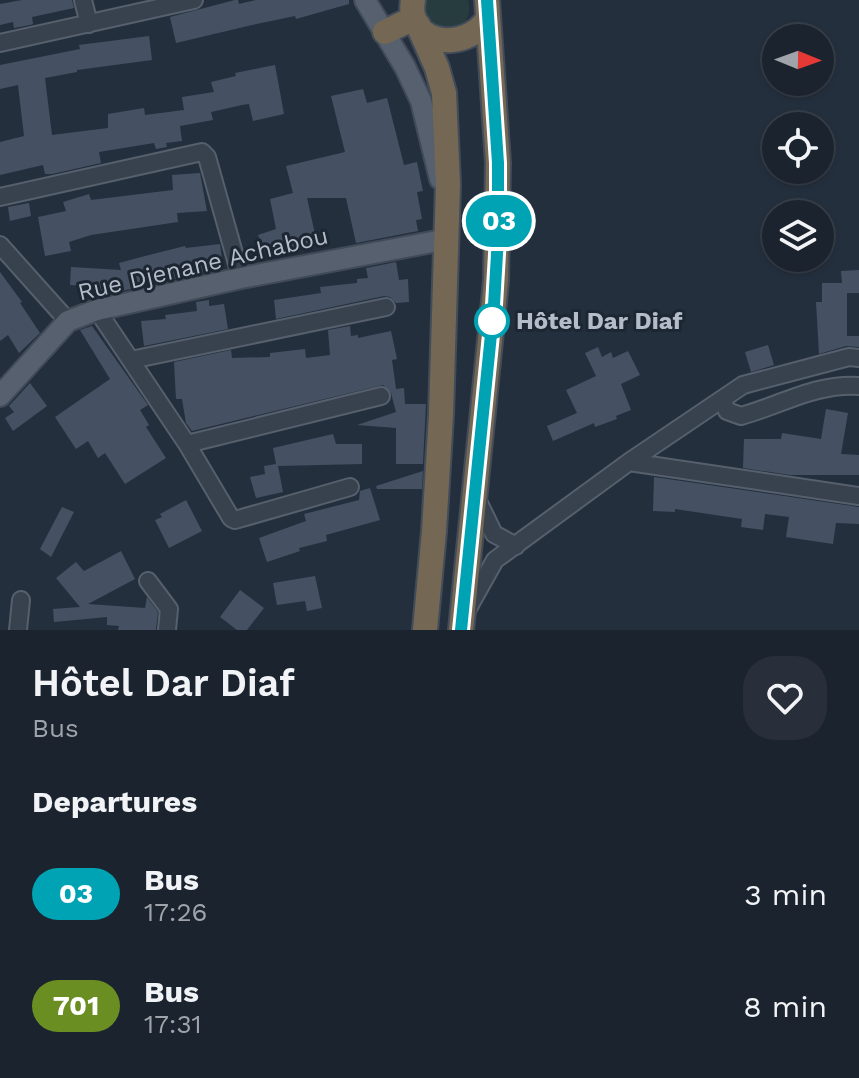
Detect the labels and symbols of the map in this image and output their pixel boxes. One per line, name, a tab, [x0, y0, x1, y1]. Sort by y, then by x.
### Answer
north arrow	[762, 24, 834, 96]
line badge: 03	[463, 195, 535, 247]
street label: Rue Djenane Achabou	[75, 222, 331, 306]
marker: Hôtel Dar Diaf	[475, 304, 509, 338]
place label: Hôtel Dar Diaf	[516, 307, 683, 335]

